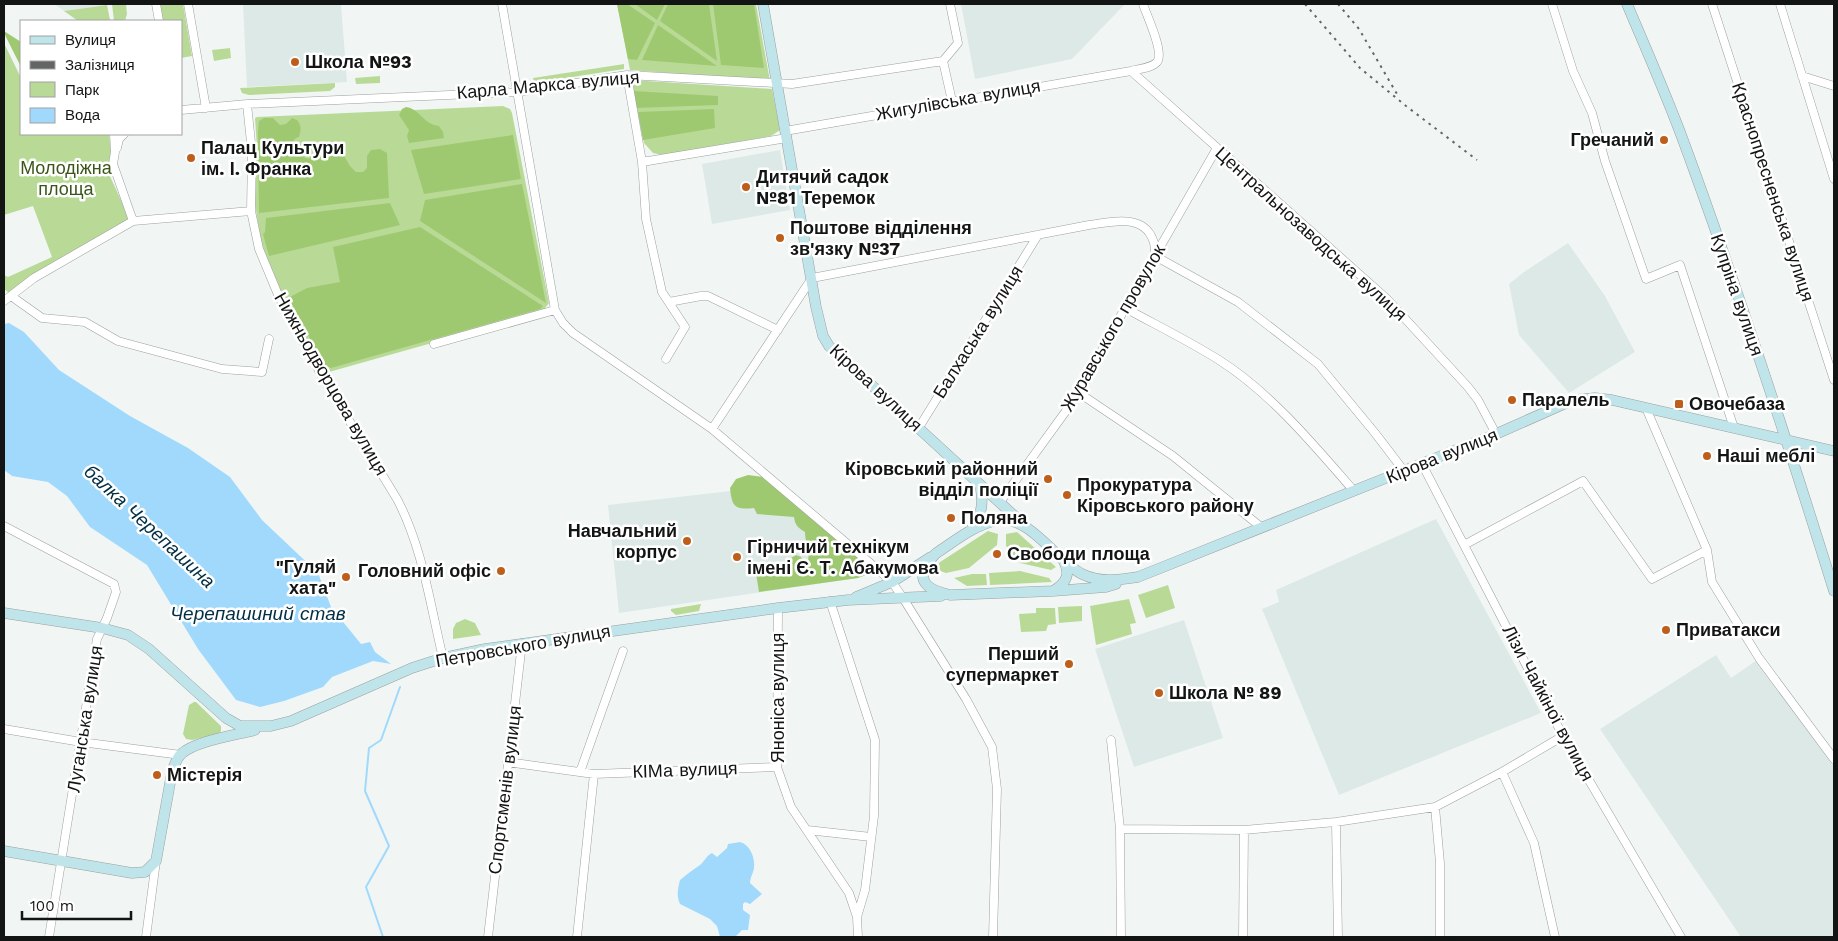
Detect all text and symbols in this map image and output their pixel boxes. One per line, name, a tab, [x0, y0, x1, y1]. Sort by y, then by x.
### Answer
legend	[20, 20, 182, 135]
text: Вулиця	[65, 31, 116, 49]
place label: Школа №93	[305, 51, 412, 72]
text: Залізниця	[65, 56, 135, 74]
marker: Школа №93	[289, 56, 301, 68]
street label: Карла Маркса вулиця	[456, 66, 640, 103]
street label: Жигулівська вулиця	[874, 75, 1042, 124]
street label: Краснопресненська вулиця	[1728, 80, 1819, 304]
text: Парк	[65, 81, 99, 99]
text: Вода	[65, 106, 101, 124]
place label: Гречаний	[1570, 129, 1654, 150]
marker: Гречаний	[1658, 134, 1670, 146]
place label: Палац Культури ім. І. Франка	[201, 137, 344, 179]
street label: Центральнозаводська вулиця	[1211, 142, 1411, 325]
marker: Палац Культури ім. І. Франка	[185, 152, 197, 164]
park label: Молодіжна площа	[20, 157, 113, 199]
place label: Дитячий садок №81 Теремок	[756, 166, 890, 208]
marker: Дитячий садок №81 Теремок	[740, 181, 752, 193]
place label: Поштове відділення зв'язку №37	[790, 217, 972, 259]
street label: Купріна вулиця	[1707, 231, 1768, 359]
marker: Поштове відділення зв'язку №37	[774, 232, 786, 244]
street label: Журавського провулок	[1056, 240, 1169, 415]
street label: Балхаська вулиця	[928, 262, 1027, 402]
street label: Нижньодворцова вулиця	[270, 288, 393, 479]
street label: Кірова вулиця	[826, 340, 927, 436]
place label: Паралель	[1522, 389, 1610, 410]
place label: Овочебаза	[1689, 393, 1786, 414]
marker: Паралель	[1506, 394, 1518, 406]
marker: Овочебаза	[1673, 398, 1685, 410]
street label: Кірова вулиця	[1383, 424, 1501, 487]
place label: Наші меблі	[1717, 445, 1815, 466]
marker: Наші меблі	[1701, 450, 1713, 462]
place label: Кіровський районний відділ поліції	[845, 458, 1039, 500]
water label: балка Черепашина	[79, 460, 220, 593]
marker: Кіровський районний відділ поліції	[1042, 473, 1054, 485]
place label: Прокуратура Кіровського району	[1077, 474, 1254, 516]
marker: Прокуратура Кіровського району	[1061, 489, 1073, 501]
place label: Поляна	[961, 507, 1028, 528]
marker: Поляна	[945, 512, 957, 524]
place label: Навчальний корпус	[568, 520, 677, 562]
marker: Навчальний корпус	[681, 535, 693, 547]
place label: Гірничий технікум імені Є. Т. Абакумова	[747, 536, 939, 578]
place label: Свободи площа	[1007, 543, 1151, 564]
marker: Свободи площа	[991, 548, 1003, 560]
marker: Гірничий технікум імені Є. Т. Абакумова	[731, 551, 743, 563]
place label: "Гуляй хата"	[276, 556, 336, 598]
place label: Головний офіс	[358, 560, 491, 581]
marker: Головний офіс	[495, 565, 507, 577]
marker: "Гуляй хата"	[340, 571, 352, 583]
water label: Черепашиний став	[170, 602, 346, 625]
place label: Приватакси	[1676, 619, 1781, 640]
street label: Петровського вулиця	[434, 620, 612, 671]
street label: Лізи Чайкіної вулиця	[1498, 621, 1598, 784]
marker: Приватакси	[1660, 624, 1672, 636]
street label: Яноніса вулиця	[767, 633, 788, 763]
place label: Перший супермаркет	[946, 643, 1059, 685]
street label: Луганська вулиця	[63, 644, 106, 794]
marker: Перший супермаркет	[1063, 658, 1075, 670]
place label: Школа № 89	[1169, 682, 1281, 703]
marker: Школа № 89	[1153, 687, 1165, 699]
street label: Спортсменів вулиця	[484, 704, 525, 875]
street label: КІМа вулиця	[632, 757, 738, 782]
place label: Містерія	[167, 764, 242, 785]
marker: Містерія	[151, 769, 163, 781]
scale bar	[22, 888, 131, 920]
text: 100 m	[30, 897, 74, 915]

